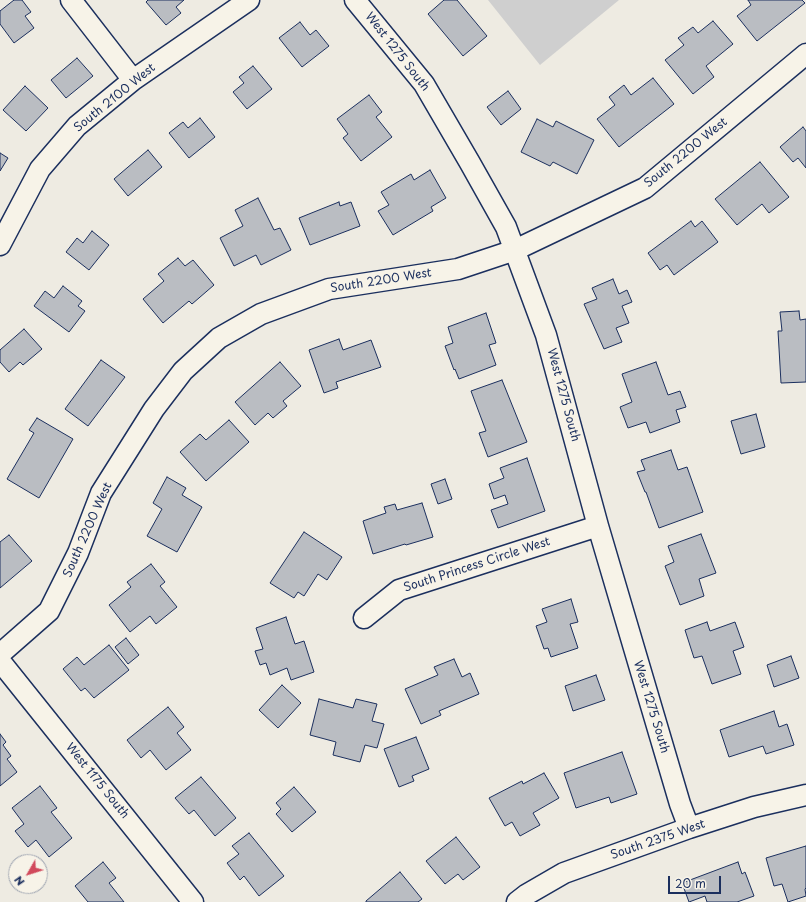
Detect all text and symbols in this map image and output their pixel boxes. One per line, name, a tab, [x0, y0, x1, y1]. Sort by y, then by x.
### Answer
street label: West 1275 South	[362, 10, 432, 94]
street label: South 2100 West	[71, 61, 159, 135]
street label: South 2200 West	[642, 115, 730, 191]
street label: South 2200 West	[329, 266, 433, 296]
street label: West 1275 South	[544, 347, 582, 443]
street label: South 2200 West	[61, 480, 115, 580]
street label: South Princess Circle West	[402, 534, 552, 596]
street label: West 1275 South	[630, 659, 672, 755]
street label: West 1175 South	[62, 740, 132, 822]
street label: South 2375 West	[609, 817, 707, 863]
north arrow	[8, 854, 48, 894]
scale bar	[670, 868, 723, 894]
text: N	[10, 873, 28, 890]
text: 20 m	[675, 874, 706, 892]

